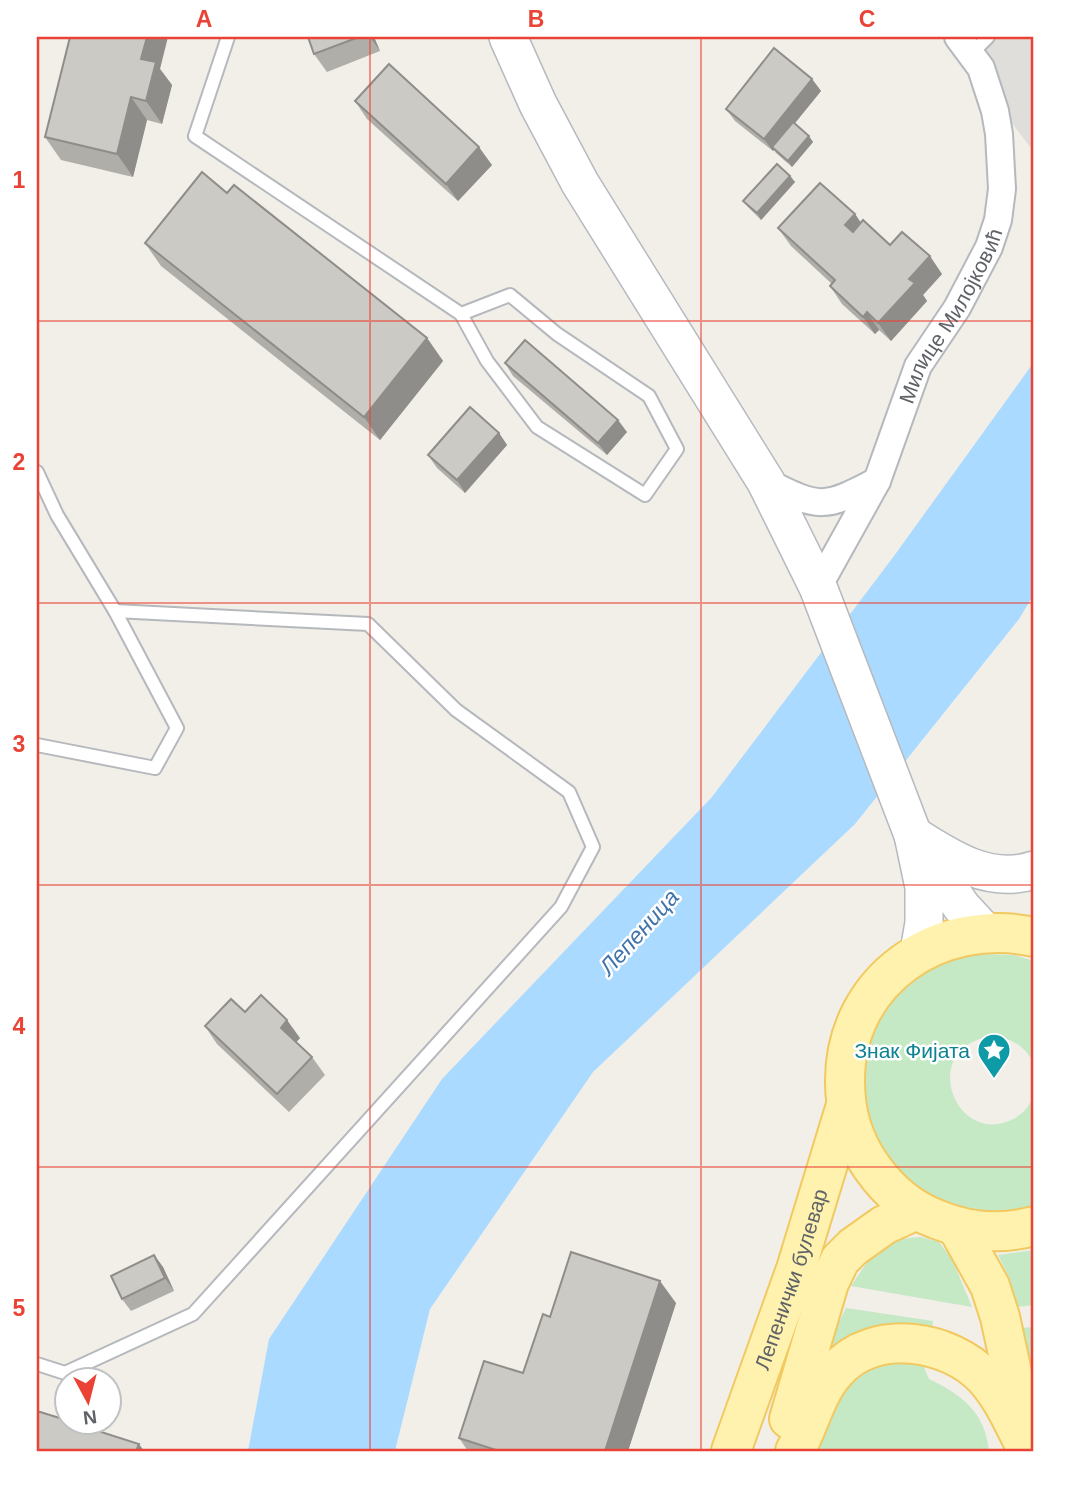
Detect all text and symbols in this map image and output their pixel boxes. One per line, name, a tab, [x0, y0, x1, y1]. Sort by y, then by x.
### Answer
text: A	[196, 6, 212, 32]
text: B	[528, 6, 544, 32]
text: C	[859, 6, 875, 32]
text: 1	[13, 167, 26, 193]
street label: Милице Милојковић	[894, 225, 1006, 406]
text: 2	[13, 449, 25, 475]
text: 3	[13, 731, 25, 757]
water label: Лепеница	[593, 884, 684, 981]
text: 4	[13, 1013, 26, 1039]
place icon: Знак Фијата	[975, 1031, 1013, 1080]
place label: Знак Фијата	[854, 1039, 970, 1062]
street label: Лепенички булевар	[750, 1186, 831, 1373]
text: 5	[13, 1295, 26, 1321]
north arrow	[52, 1366, 122, 1436]
text: N	[82, 1406, 98, 1429]

